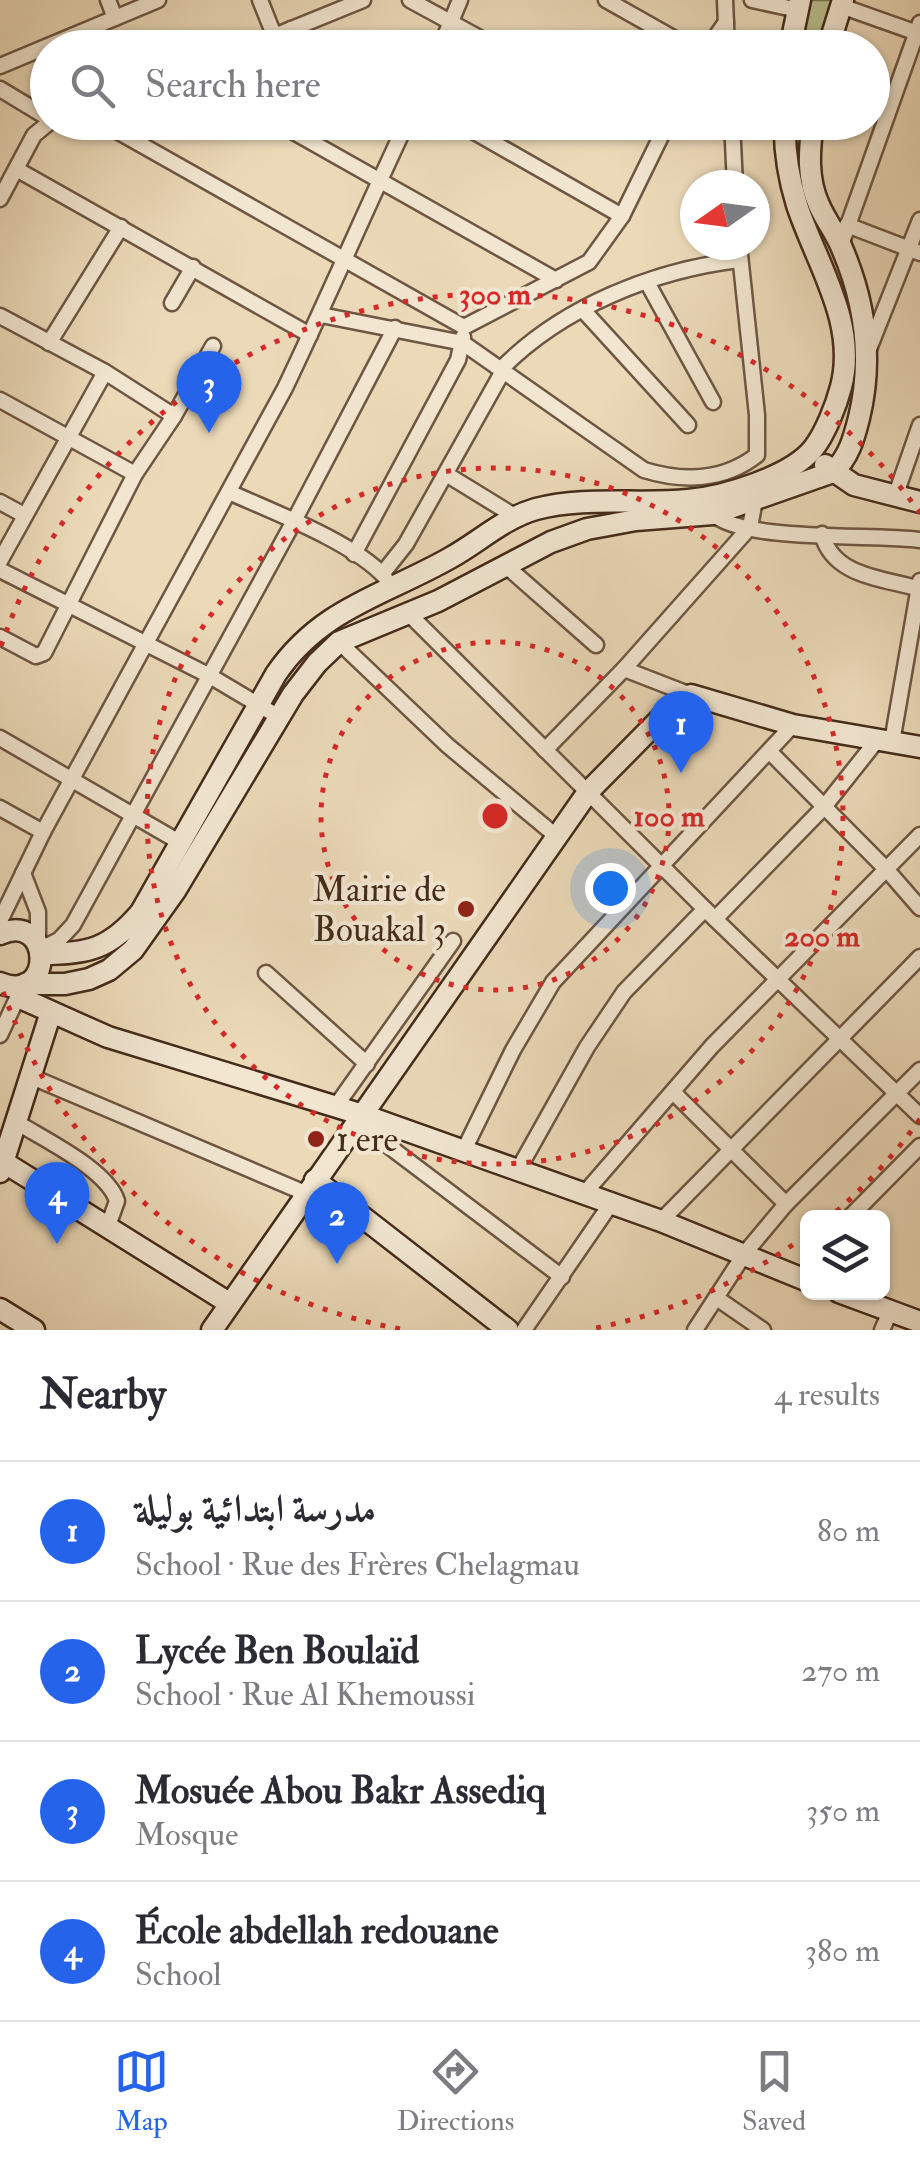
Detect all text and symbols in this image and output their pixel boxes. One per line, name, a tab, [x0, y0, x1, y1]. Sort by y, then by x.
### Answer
search box	[30, 30, 890, 140]
icon: search	[65, 58, 120, 113]
text: Search here	[145, 61, 321, 109]
north arrow	[680, 170, 770, 260]
text: 300 m	[459, 276, 532, 313]
pin: 3	[176, 350, 242, 433]
pin: 1	[648, 690, 714, 773]
centre of rings	[477, 798, 513, 834]
text: 100 m	[634, 798, 705, 835]
your location	[585, 863, 636, 914]
place label: Mairie de Bouakal 3	[313, 868, 446, 952]
marker: Mairie de Bouakal 3	[455, 898, 477, 920]
text: 200 m	[784, 918, 860, 955]
place label: 1 ere	[336, 1118, 398, 1162]
marker: 1 ere	[305, 1128, 327, 1150]
pin: 4	[24, 1162, 90, 1244]
pin: 2	[304, 1182, 370, 1264]
map controls	[800, 1210, 890, 1300]
button: layers	[800, 1210, 890, 1300]
text: Nearby	[40, 1369, 166, 1421]
text: 4 results	[774, 1375, 880, 1415]
text: مدرسة ابتدائية بوليلة	[135, 1485, 376, 1533]
text: 1	[67, 1511, 78, 1551]
text: 80 m	[817, 1511, 880, 1551]
text: School · Rue des Frères Chelagmau	[135, 1545, 580, 1585]
text: Lycée Ben Boulaïd	[135, 1627, 419, 1675]
text: 2	[64, 1651, 81, 1691]
text: 270 m	[801, 1651, 880, 1691]
text: School · Rue Al Khemoussi	[135, 1675, 475, 1715]
text: Mosuée Abou Bakr Assediq	[135, 1767, 546, 1815]
text: 3	[66, 1791, 79, 1831]
text: 350 m	[806, 1791, 880, 1831]
text: Mosque	[135, 1815, 238, 1855]
text: École abdellah redouane	[135, 1907, 499, 1955]
text: 4	[64, 1931, 81, 1971]
text: 380 m	[805, 1931, 880, 1971]
text: School	[135, 1955, 221, 1995]
tab: Map	[114, 2044, 169, 2139]
tab: Directions	[397, 2044, 514, 2139]
tab: Saved	[742, 2044, 806, 2139]

